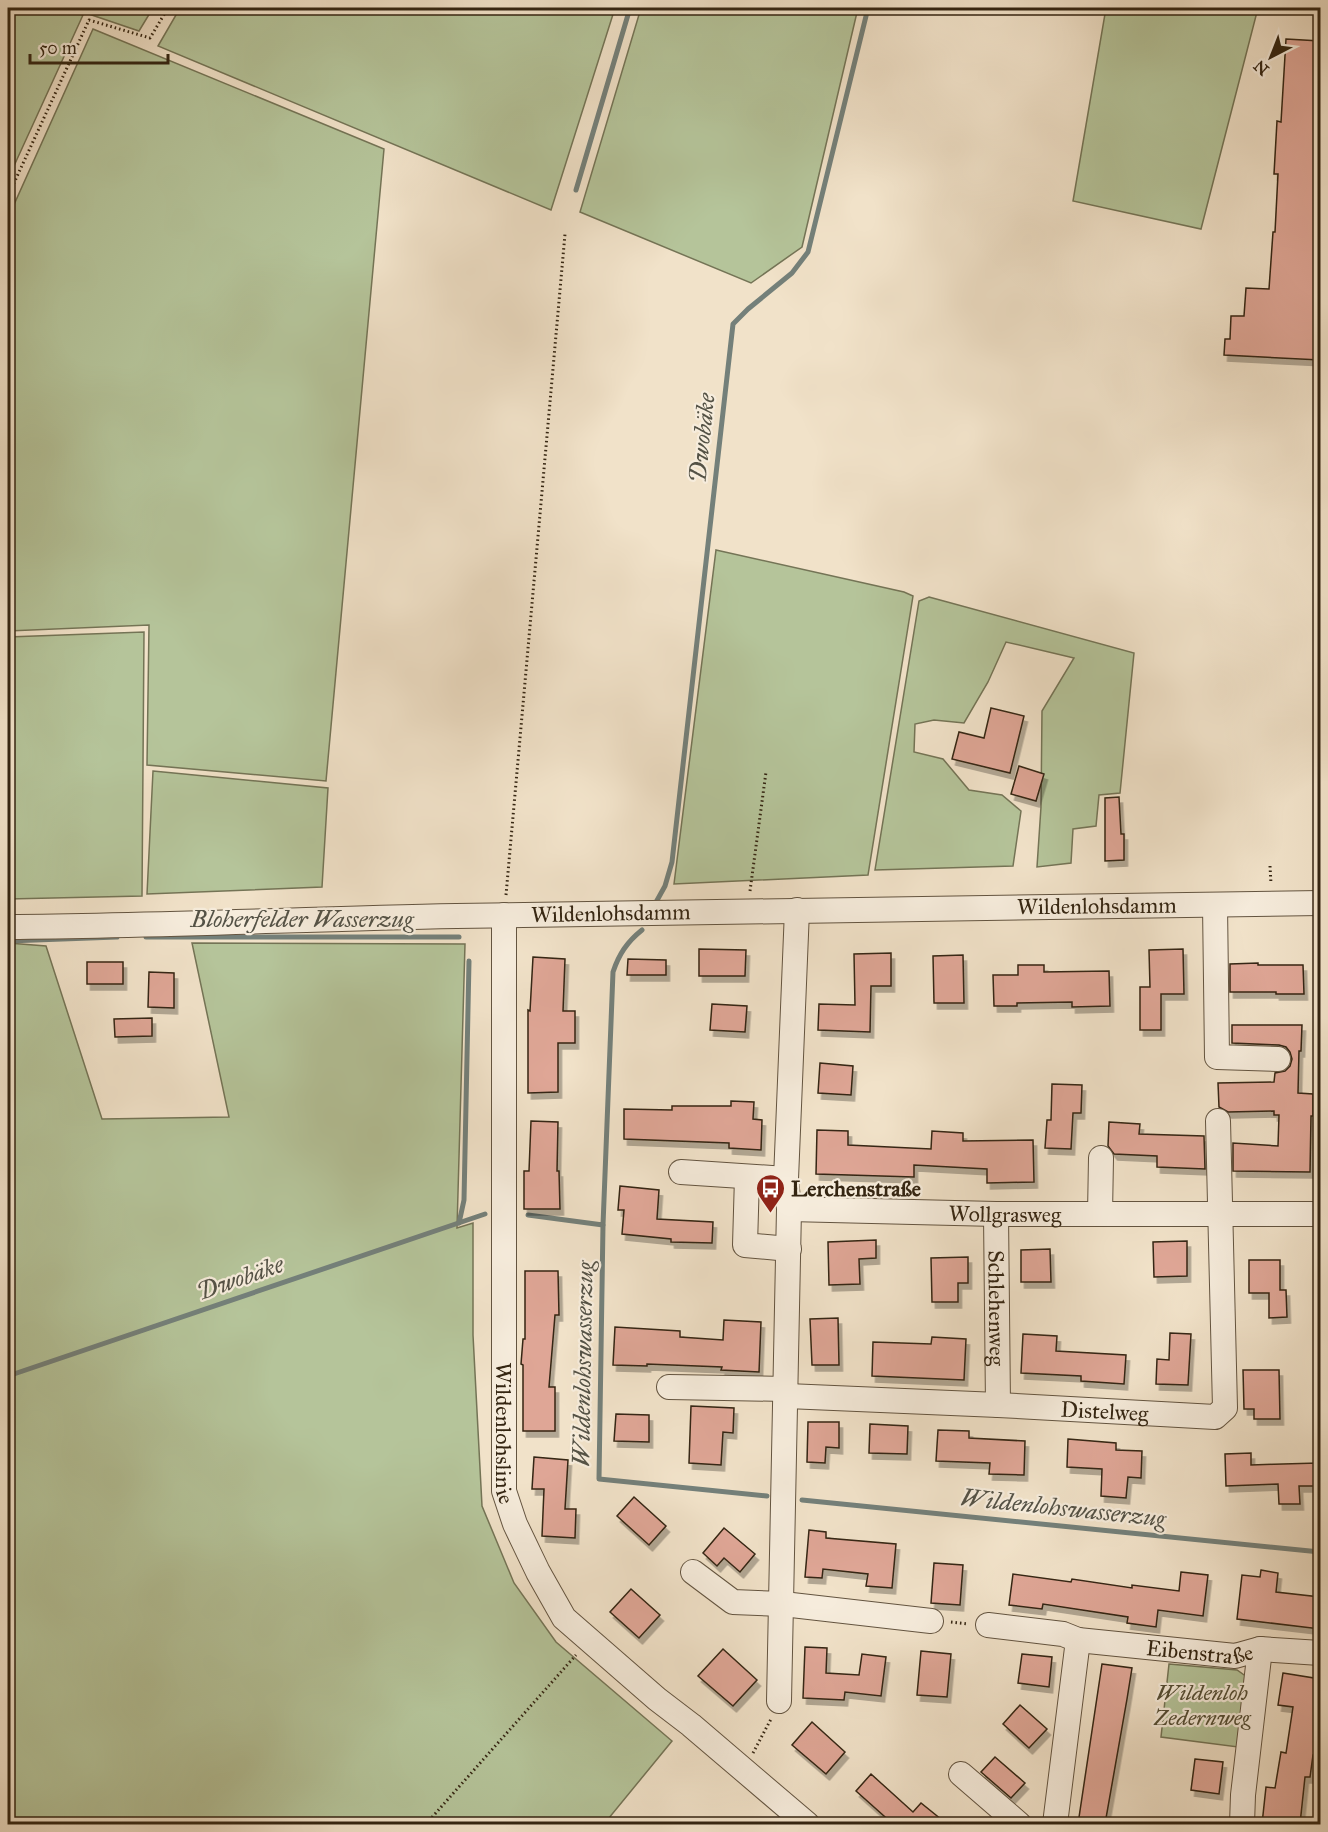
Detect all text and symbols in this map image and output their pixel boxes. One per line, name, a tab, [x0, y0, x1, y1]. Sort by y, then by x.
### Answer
scale bar	[30, 27, 168, 65]
north arrow	[1241, 27, 1301, 87]
text: 50 m	[39, 37, 77, 59]
text: N	[1250, 56, 1273, 79]
water label: Dwobäke	[682, 391, 722, 484]
street label: Wildenlohsdamm	[1017, 892, 1177, 920]
street label: Wildenlohsdamm	[531, 898, 691, 928]
water label: Bloherfelder Wasserzug	[190, 904, 415, 934]
bus stop icon: Lerchenstraße	[754, 1172, 786, 1214]
place label: Lerchenstraße	[791, 1175, 921, 1202]
street label: Wollgrasweg	[948, 1200, 1062, 1228]
water label: Dwobäke	[193, 1249, 288, 1307]
street label: Schlehenweg	[982, 1250, 1011, 1367]
water label: Wildenlohswasserzug	[566, 1259, 600, 1467]
street label: Wildenlohslinie	[490, 1362, 520, 1507]
street label: Distelweg	[1060, 1395, 1150, 1427]
water label: Wildenlohswasserzug	[959, 1482, 1169, 1534]
street label: Eibenstraße	[1145, 1634, 1256, 1670]
park label: Wildenloh Zedernweg	[1153, 1679, 1252, 1731]

